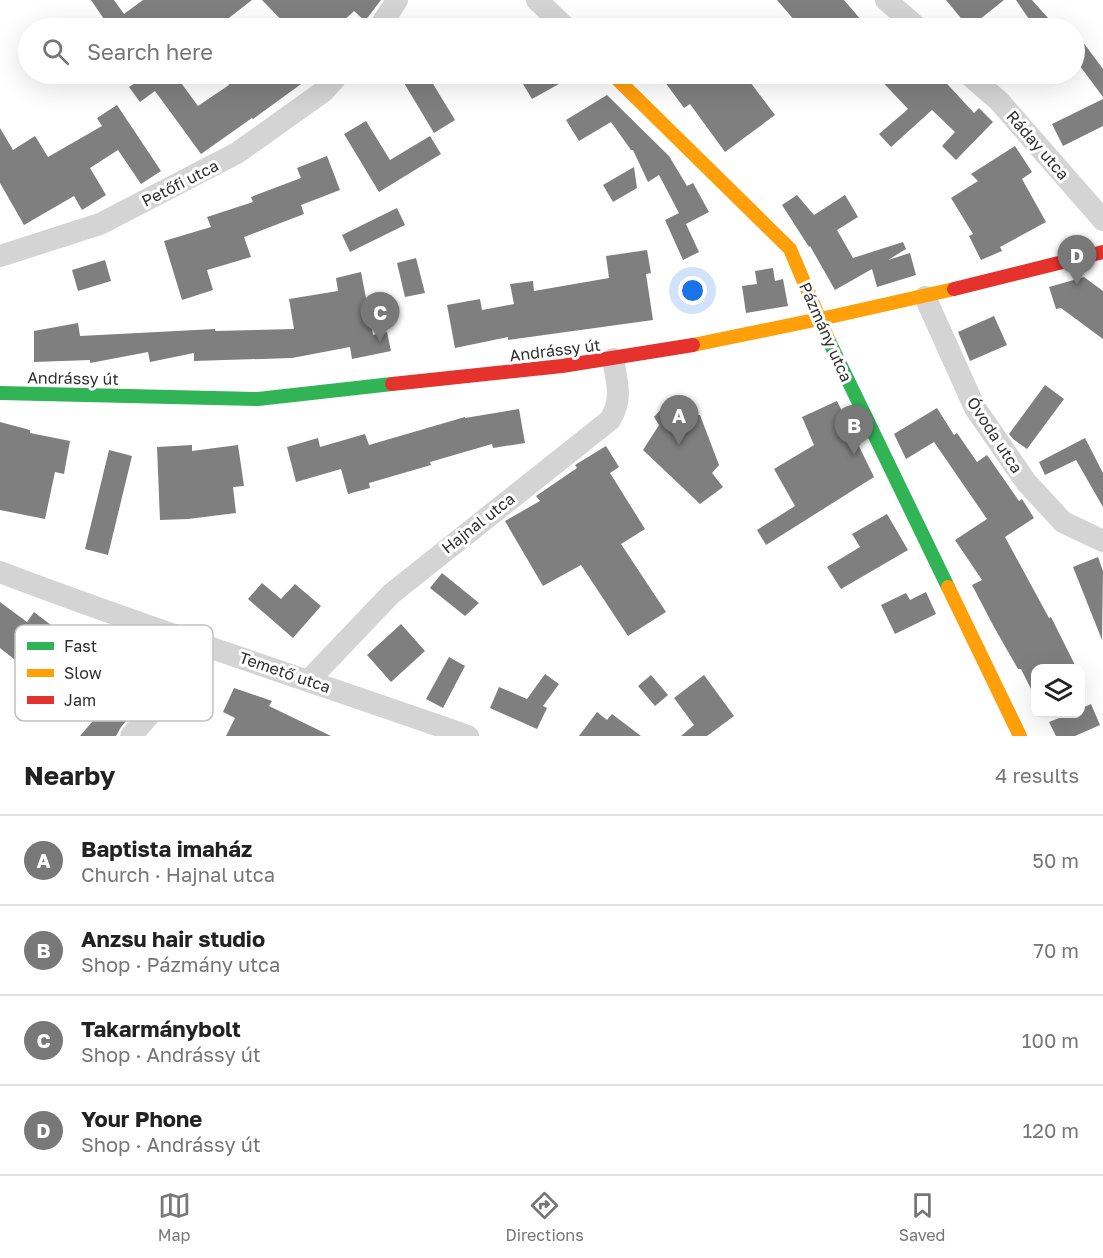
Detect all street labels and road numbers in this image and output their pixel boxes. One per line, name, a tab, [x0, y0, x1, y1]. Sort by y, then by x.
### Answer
street label: Ráday utca	[1003, 106, 1073, 184]
street label: Petőfi utca	[138, 155, 222, 211]
street label: Pázmány utca	[795, 279, 857, 385]
street label: Andrássy út	[508, 334, 602, 366]
street label: Andrássy út	[27, 367, 119, 389]
street label: Óvoda utca	[963, 393, 1027, 477]
street label: Hajnal utca	[437, 488, 519, 558]
street label: Temető utca	[237, 647, 333, 697]

